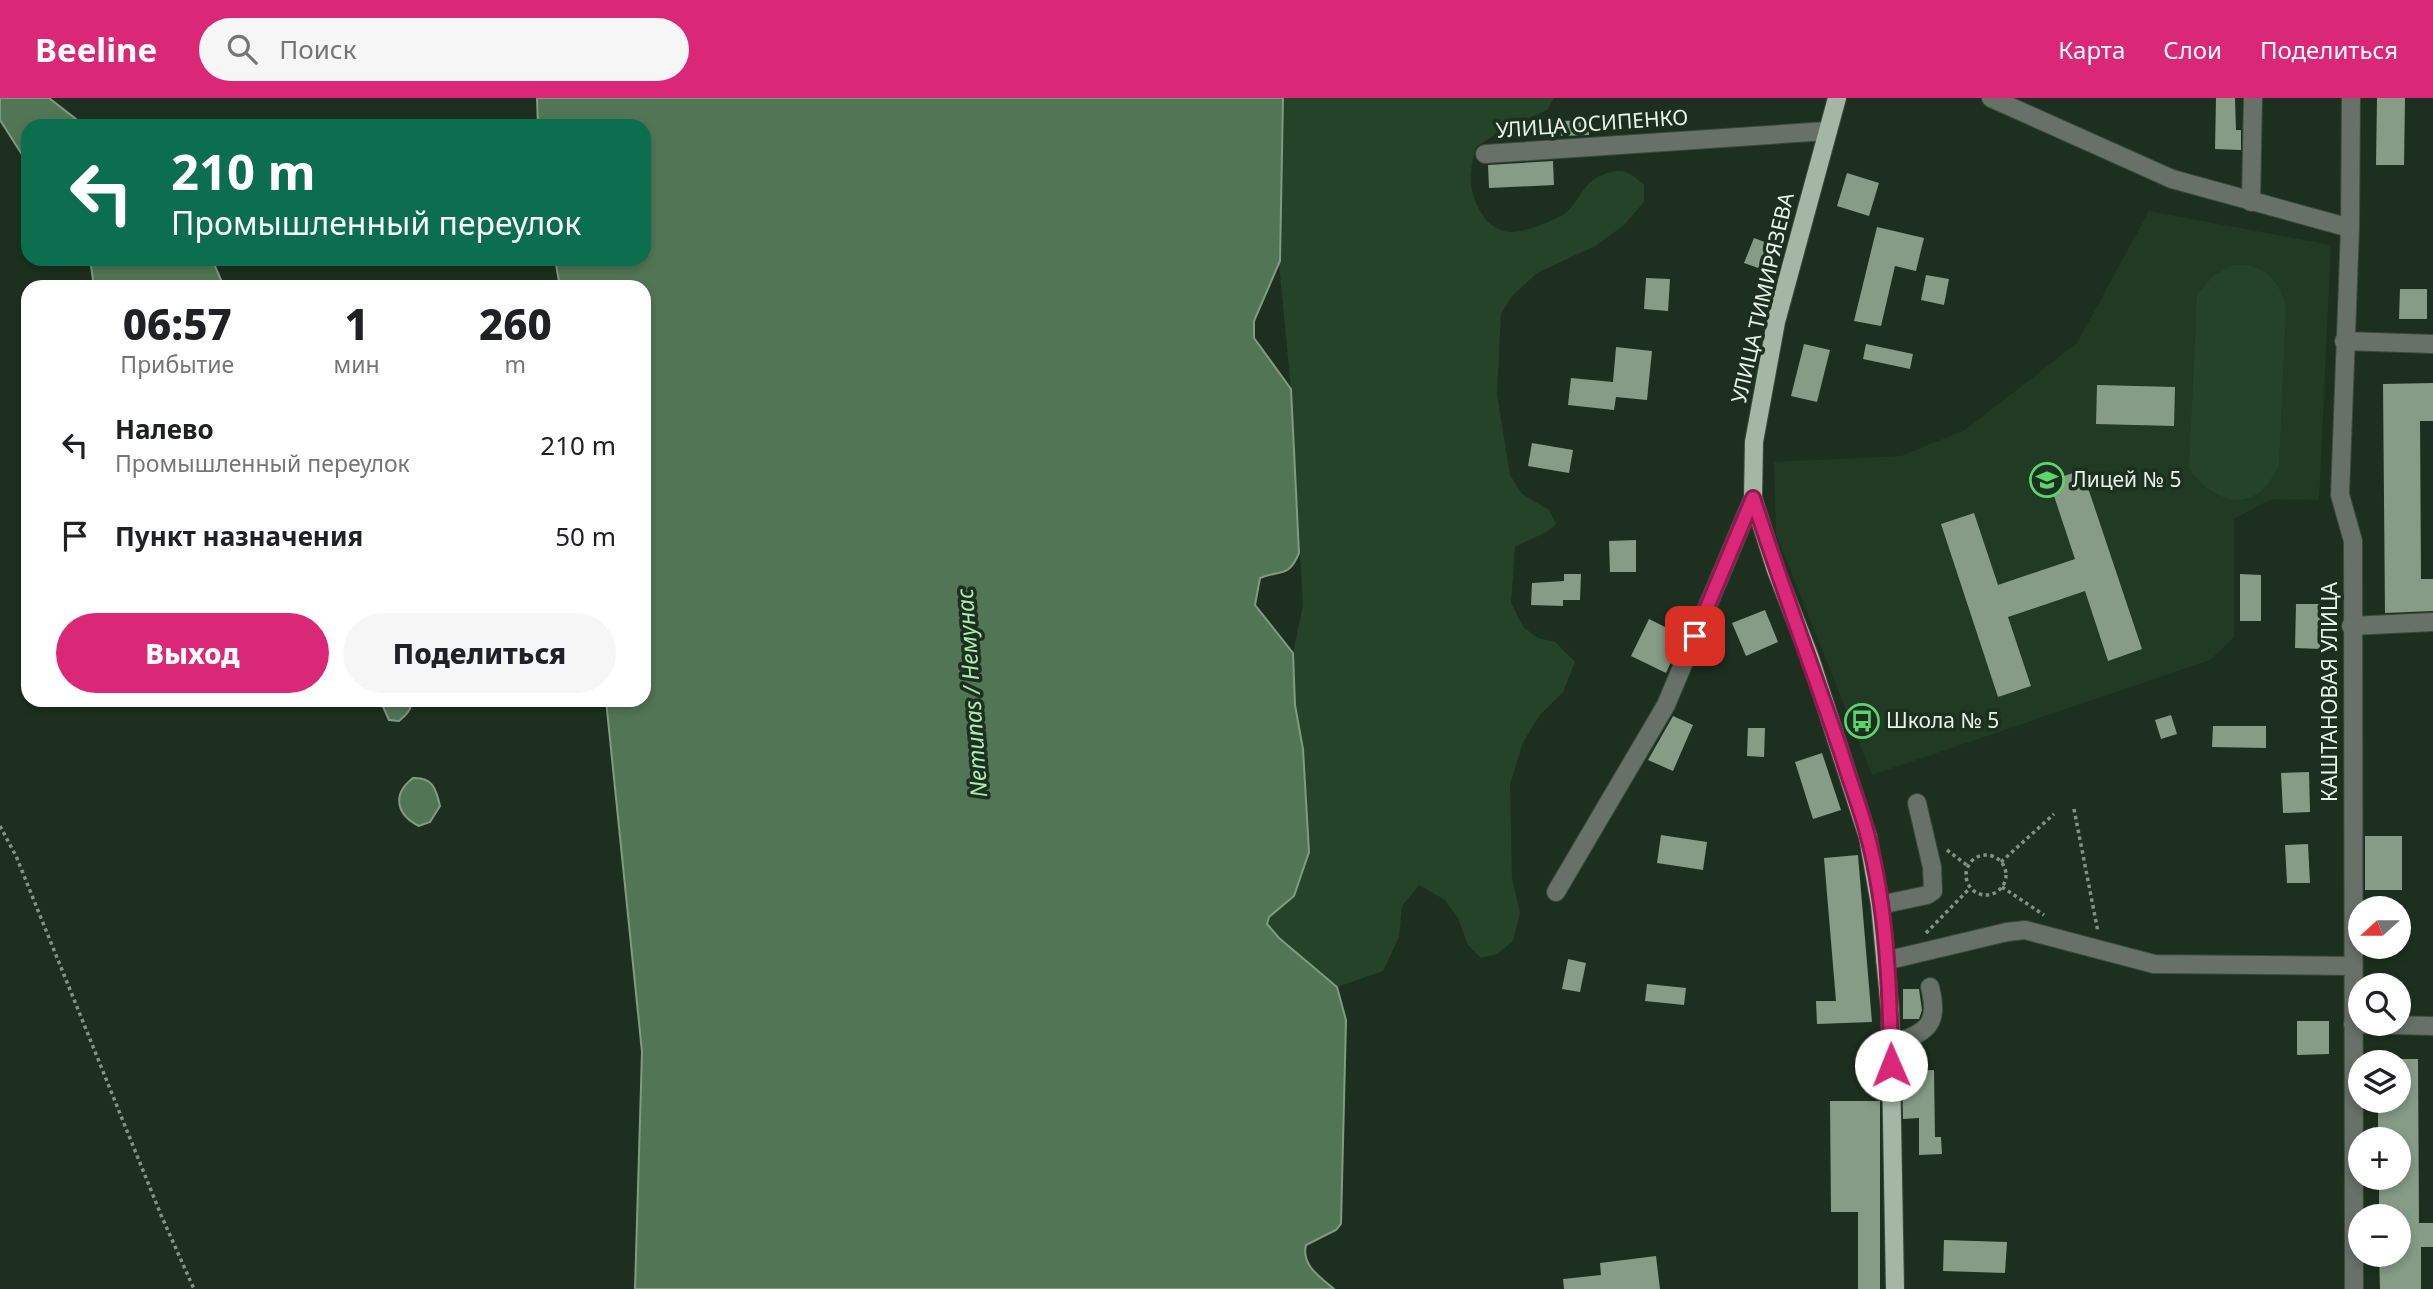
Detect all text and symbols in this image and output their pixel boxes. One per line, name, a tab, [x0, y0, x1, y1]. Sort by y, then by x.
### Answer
search box	[199, 18, 689, 81]
text: Beeline	[35, 27, 157, 72]
icon: search	[223, 30, 261, 68]
text: Поиск	[279, 31, 356, 67]
text: Карта	[2058, 33, 2125, 66]
text: Слои	[2163, 33, 2222, 66]
text: Поделиться	[2260, 33, 2398, 66]
street label: УЛИЦА ОСИПЕНКО	[1495, 102, 1689, 144]
text: 210 m	[171, 138, 316, 204]
icon: left	[56, 147, 147, 238]
street label: УЛИЦА ТИМИРЯЗЕВА	[1724, 189, 1800, 406]
text: Промышленный переулок	[171, 201, 581, 244]
text: 06:57	[123, 295, 232, 352]
text: 1	[344, 295, 369, 352]
text: 260	[479, 295, 552, 352]
text: Прибытие	[120, 348, 234, 380]
text: мин	[334, 348, 380, 380]
text: m	[505, 348, 526, 380]
text: Налево	[115, 411, 214, 447]
icon: left	[56, 426, 94, 464]
text: 210 m	[540, 427, 616, 463]
text: Промышленный переулок	[115, 447, 410, 479]
school or university icon: Лицей № 5	[2028, 461, 2066, 499]
place label: Лицей № 5	[2072, 465, 2182, 493]
icon: arrive	[56, 517, 94, 555]
text: Пункт назначения	[115, 518, 363, 554]
text: 50 m	[555, 518, 616, 554]
street label: КАШТАНОВАЯ УЛИЦА	[2315, 581, 2343, 802]
water label: Nemunas / Немунас	[948, 587, 994, 799]
pin	[1665, 606, 1725, 666]
button: Выход	[56, 613, 329, 693]
button: Поделиться	[343, 613, 616, 693]
icon: arrive	[1676, 617, 1714, 655]
bus stop icon: Школа № 5	[1843, 702, 1881, 740]
place label: Школа № 5	[1886, 706, 1999, 734]
north arrow	[2348, 896, 2412, 959]
map controls	[2348, 896, 2411, 1267]
button: search	[2348, 973, 2411, 1036]
position arrow	[1854, 1028, 1928, 1102]
button: layers	[2348, 1050, 2411, 1113]
button: +	[2348, 1127, 2411, 1190]
button: −	[2348, 1204, 2411, 1267]

